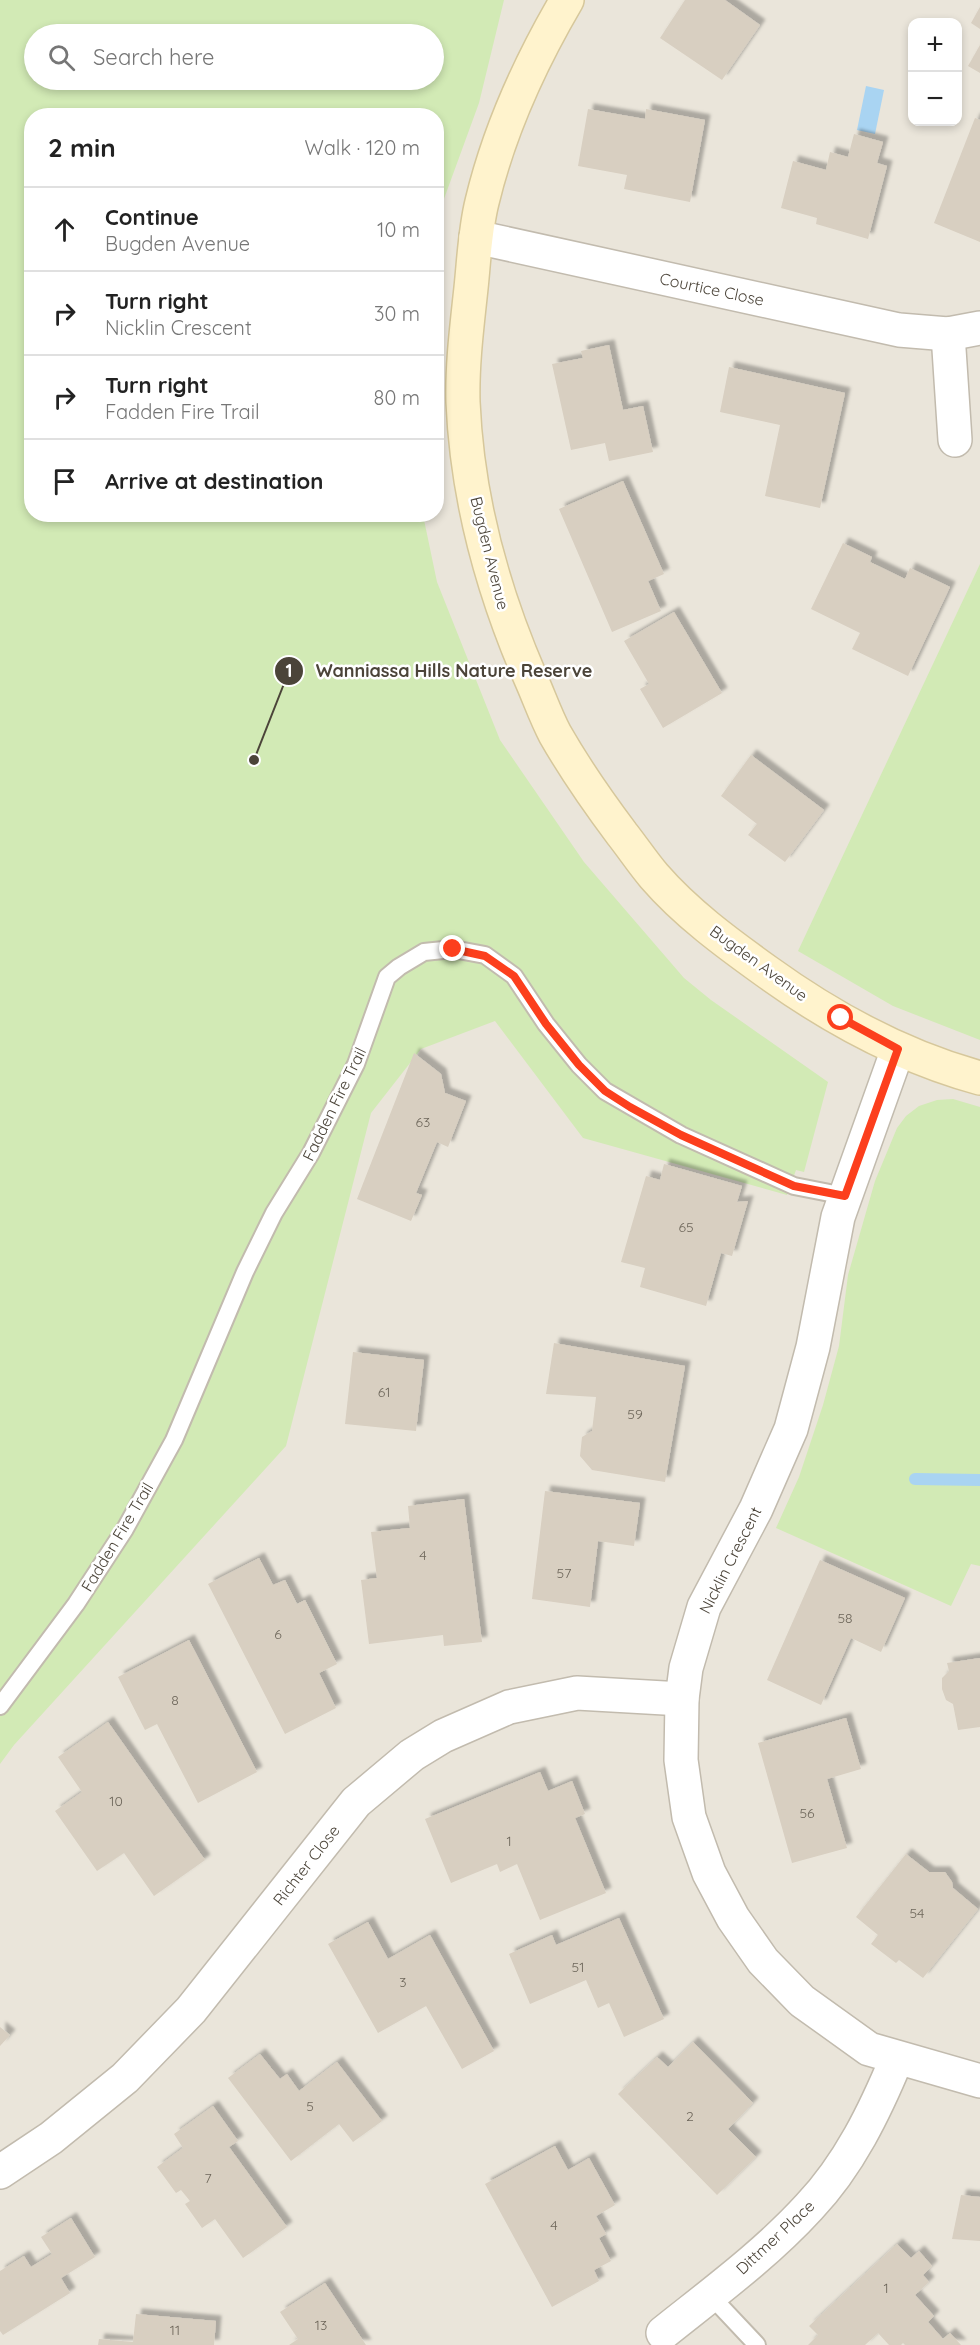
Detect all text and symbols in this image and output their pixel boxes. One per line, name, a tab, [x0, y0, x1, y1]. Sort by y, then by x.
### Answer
map controls	[908, 18, 962, 126]
button: +	[908, 18, 962, 72]
search box	[24, 24, 444, 90]
icon: search	[45, 41, 78, 74]
text: Search here	[93, 43, 214, 71]
button: −	[908, 72, 962, 126]
text: 2 min	[48, 131, 116, 164]
text: Walk · 120 m	[305, 135, 420, 160]
text: Continue	[105, 203, 199, 231]
icon: ahead	[48, 213, 81, 246]
text: 10 m	[377, 217, 420, 242]
text: Bugden Avenue	[105, 231, 250, 256]
street label: Courtice Close	[658, 268, 766, 310]
text: Turn right	[105, 287, 209, 315]
icon: right	[48, 297, 81, 330]
text: 30 m	[374, 301, 420, 326]
text: Nicklin Crescent	[105, 315, 252, 340]
text: Turn right	[105, 371, 209, 399]
icon: right	[48, 381, 81, 414]
text: 80 m	[374, 385, 420, 410]
text: Fadden Fire Trail	[105, 399, 260, 424]
icon: arrive	[48, 465, 81, 498]
text: Arrive at destination	[105, 467, 323, 495]
street label: Bugden Avenue	[466, 494, 514, 612]
callout: Wanniassa Hills Nature Reserve	[274, 653, 604, 689]
text: 1	[285, 659, 293, 682]
text: Wanniassa Hills Nature Reserve	[316, 659, 592, 682]
street label: Bugden Avenue	[706, 921, 812, 1005]
route end	[439, 935, 465, 961]
route start	[827, 1004, 853, 1030]
street label: Fadden Fire Trail	[298, 1044, 370, 1164]
house number: 63	[416, 1113, 430, 1131]
house number: 65	[678, 1218, 694, 1236]
house number: 61	[378, 1383, 390, 1401]
house number: 59	[627, 1405, 643, 1423]
street label: Fadden Fire Trail	[77, 1479, 157, 1595]
street label: Nicklin Crescent	[694, 1503, 766, 1617]
house number: 4	[419, 1546, 427, 1564]
house number: 57	[557, 1564, 571, 1582]
house number: 58	[837, 1609, 853, 1627]
house number: 6	[274, 1625, 282, 1643]
house number: 8	[171, 1691, 179, 1709]
house number: 10	[109, 1792, 123, 1810]
house number: 56	[799, 1804, 815, 1822]
street label: Richter Close	[268, 1821, 344, 1909]
house number: 1	[506, 1832, 512, 1850]
house number: 54	[909, 1904, 925, 1922]
house number: 51	[572, 1958, 584, 1976]
house number: 3	[399, 1973, 407, 1991]
house number: 5	[306, 2097, 314, 2115]
house number: 2	[686, 2107, 694, 2125]
house number: 7	[204, 2169, 212, 2187]
street label: Dittmer Place	[732, 2196, 818, 2278]
house number: 4	[550, 2216, 558, 2234]
house number: 1	[883, 2279, 889, 2297]
house number: 13	[315, 2316, 327, 2334]
house number: 11	[170, 2321, 180, 2339]

